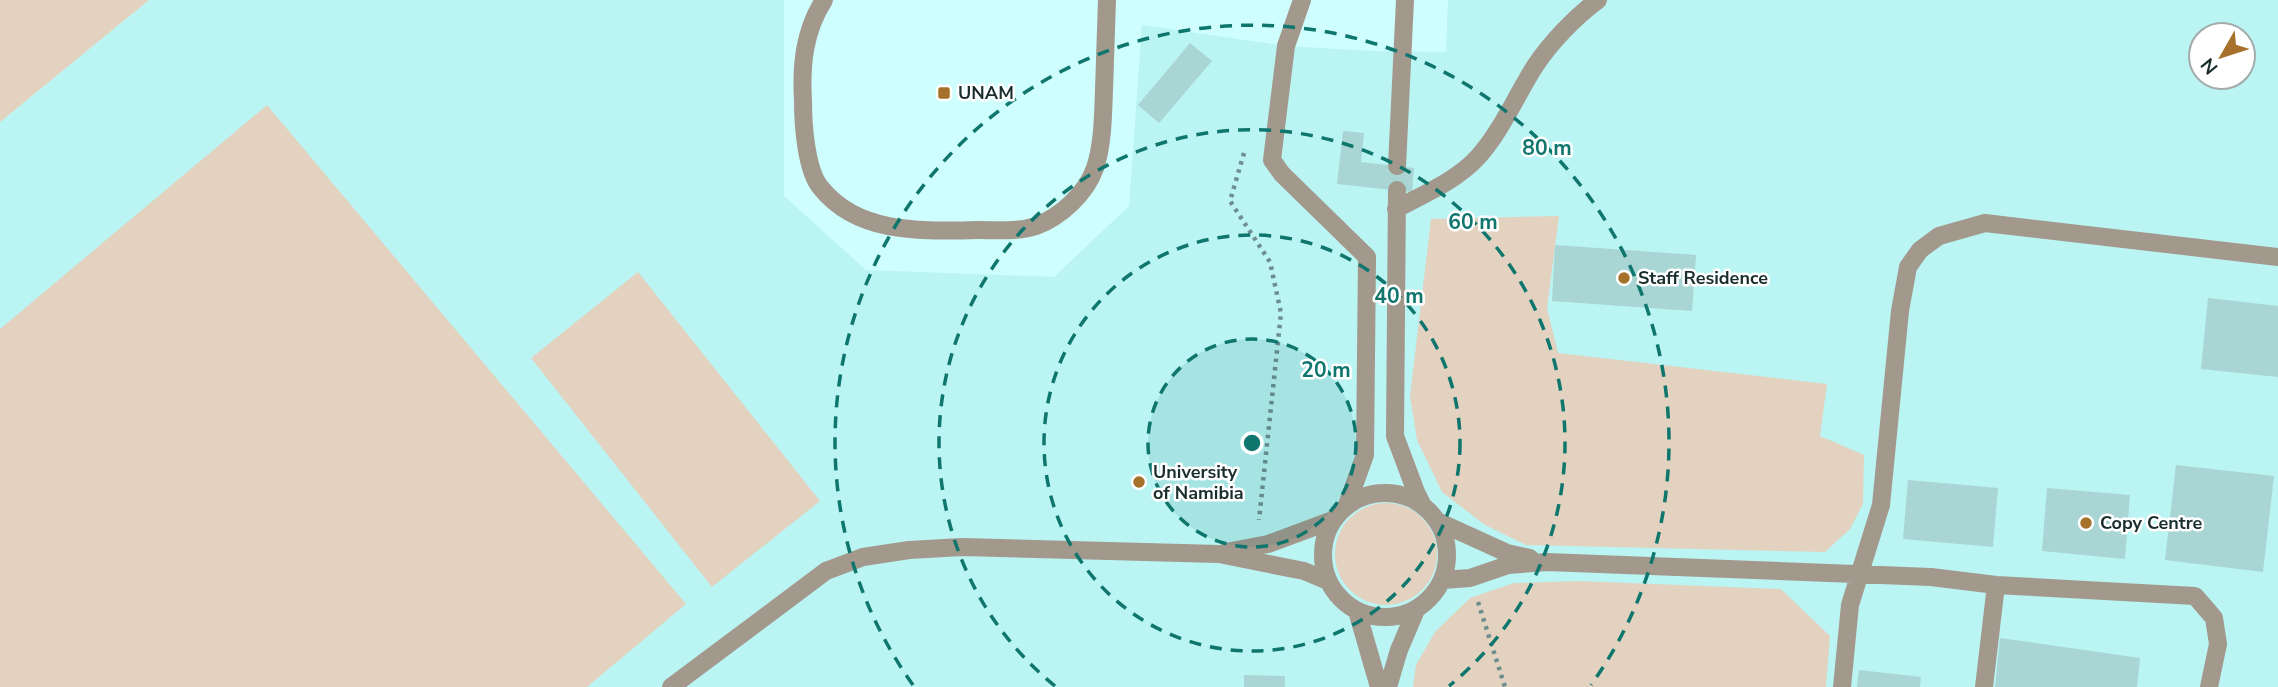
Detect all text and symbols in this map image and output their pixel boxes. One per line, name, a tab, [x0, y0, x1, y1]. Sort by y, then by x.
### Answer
north arrow	[2187, 21, 2257, 91]
text: N	[2195, 52, 2224, 80]
place label: UNAM	[958, 81, 1014, 105]
marker: UNAM	[936, 85, 952, 101]
text: 80 m	[1522, 134, 1572, 162]
text: 60 m	[1448, 208, 1498, 236]
place label: Staff Residence	[1638, 266, 1768, 290]
marker: Staff Residence	[1616, 270, 1632, 286]
text: 40 m	[1374, 282, 1424, 310]
text: 20 m	[1301, 356, 1351, 384]
centre of rings	[1240, 431, 1264, 455]
place label: University of Namibia	[1153, 460, 1244, 505]
marker: University of Namibia	[1131, 474, 1147, 490]
place label: Copy Centre	[2100, 511, 2203, 535]
marker: Copy Centre	[2078, 515, 2094, 531]

